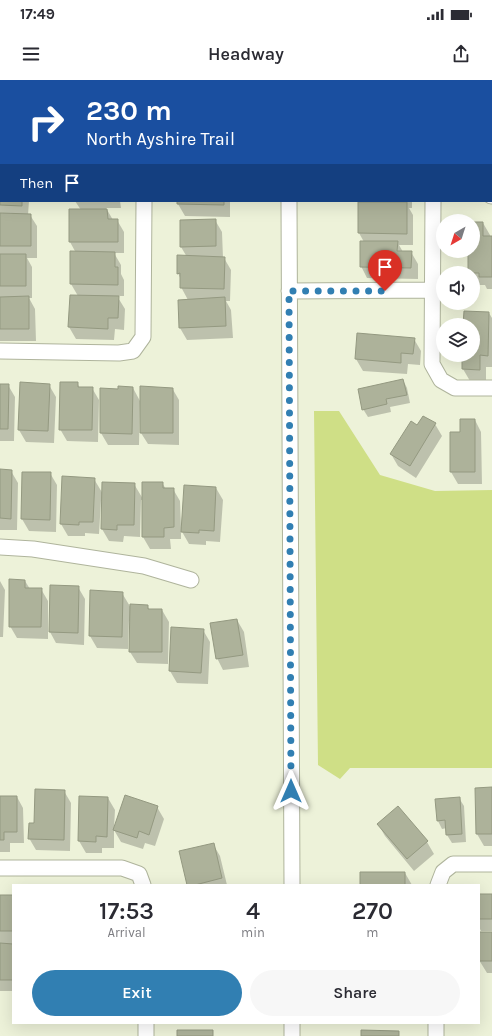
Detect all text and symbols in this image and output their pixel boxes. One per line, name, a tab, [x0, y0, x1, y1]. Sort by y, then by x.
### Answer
text: 17:49	[20, 5, 55, 23]
icon: menu	[20, 43, 42, 65]
text: Headway	[208, 43, 284, 65]
icon: share	[450, 43, 472, 65]
text: 230 m	[86, 94, 172, 127]
icon: right	[20, 96, 72, 148]
text: North Ayshire Trail	[86, 128, 235, 150]
icon: arrive	[61, 172, 83, 194]
text: Then	[20, 174, 53, 192]
north arrow	[436, 214, 480, 258]
map controls	[436, 214, 480, 362]
pin	[368, 250, 402, 291]
icon: arrive	[374, 256, 396, 278]
button: sound	[436, 266, 480, 310]
button: layers	[436, 318, 480, 362]
position arrow	[270, 770, 312, 812]
text: 17:53	[99, 897, 154, 925]
text: 4	[246, 897, 260, 925]
text: 270	[352, 897, 393, 925]
text: Arrival	[107, 925, 146, 940]
text: min	[241, 925, 265, 940]
text: m	[366, 925, 379, 940]
button: Exit	[32, 970, 242, 1016]
button: Share	[250, 970, 460, 1016]

